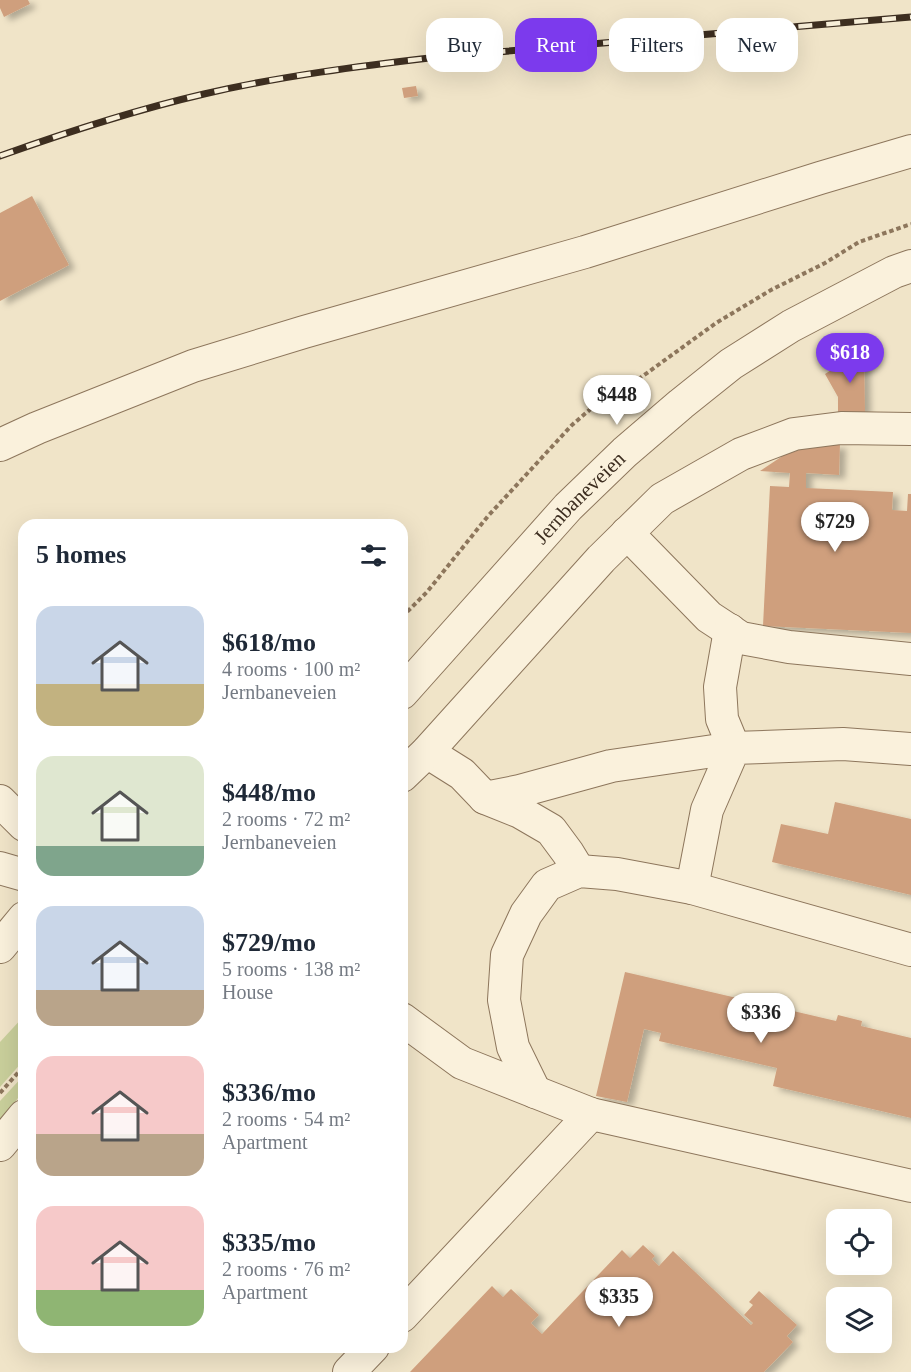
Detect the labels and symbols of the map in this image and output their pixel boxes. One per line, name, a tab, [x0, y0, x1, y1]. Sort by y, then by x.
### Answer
pin: $618	[814, 333, 886, 384]
pin: $448	[581, 375, 653, 426]
street label: Jernbaneveien	[529, 446, 631, 549]
pin: $729	[799, 502, 871, 553]
pin: $336	[725, 993, 797, 1044]
pin: $335	[583, 1277, 655, 1328]

